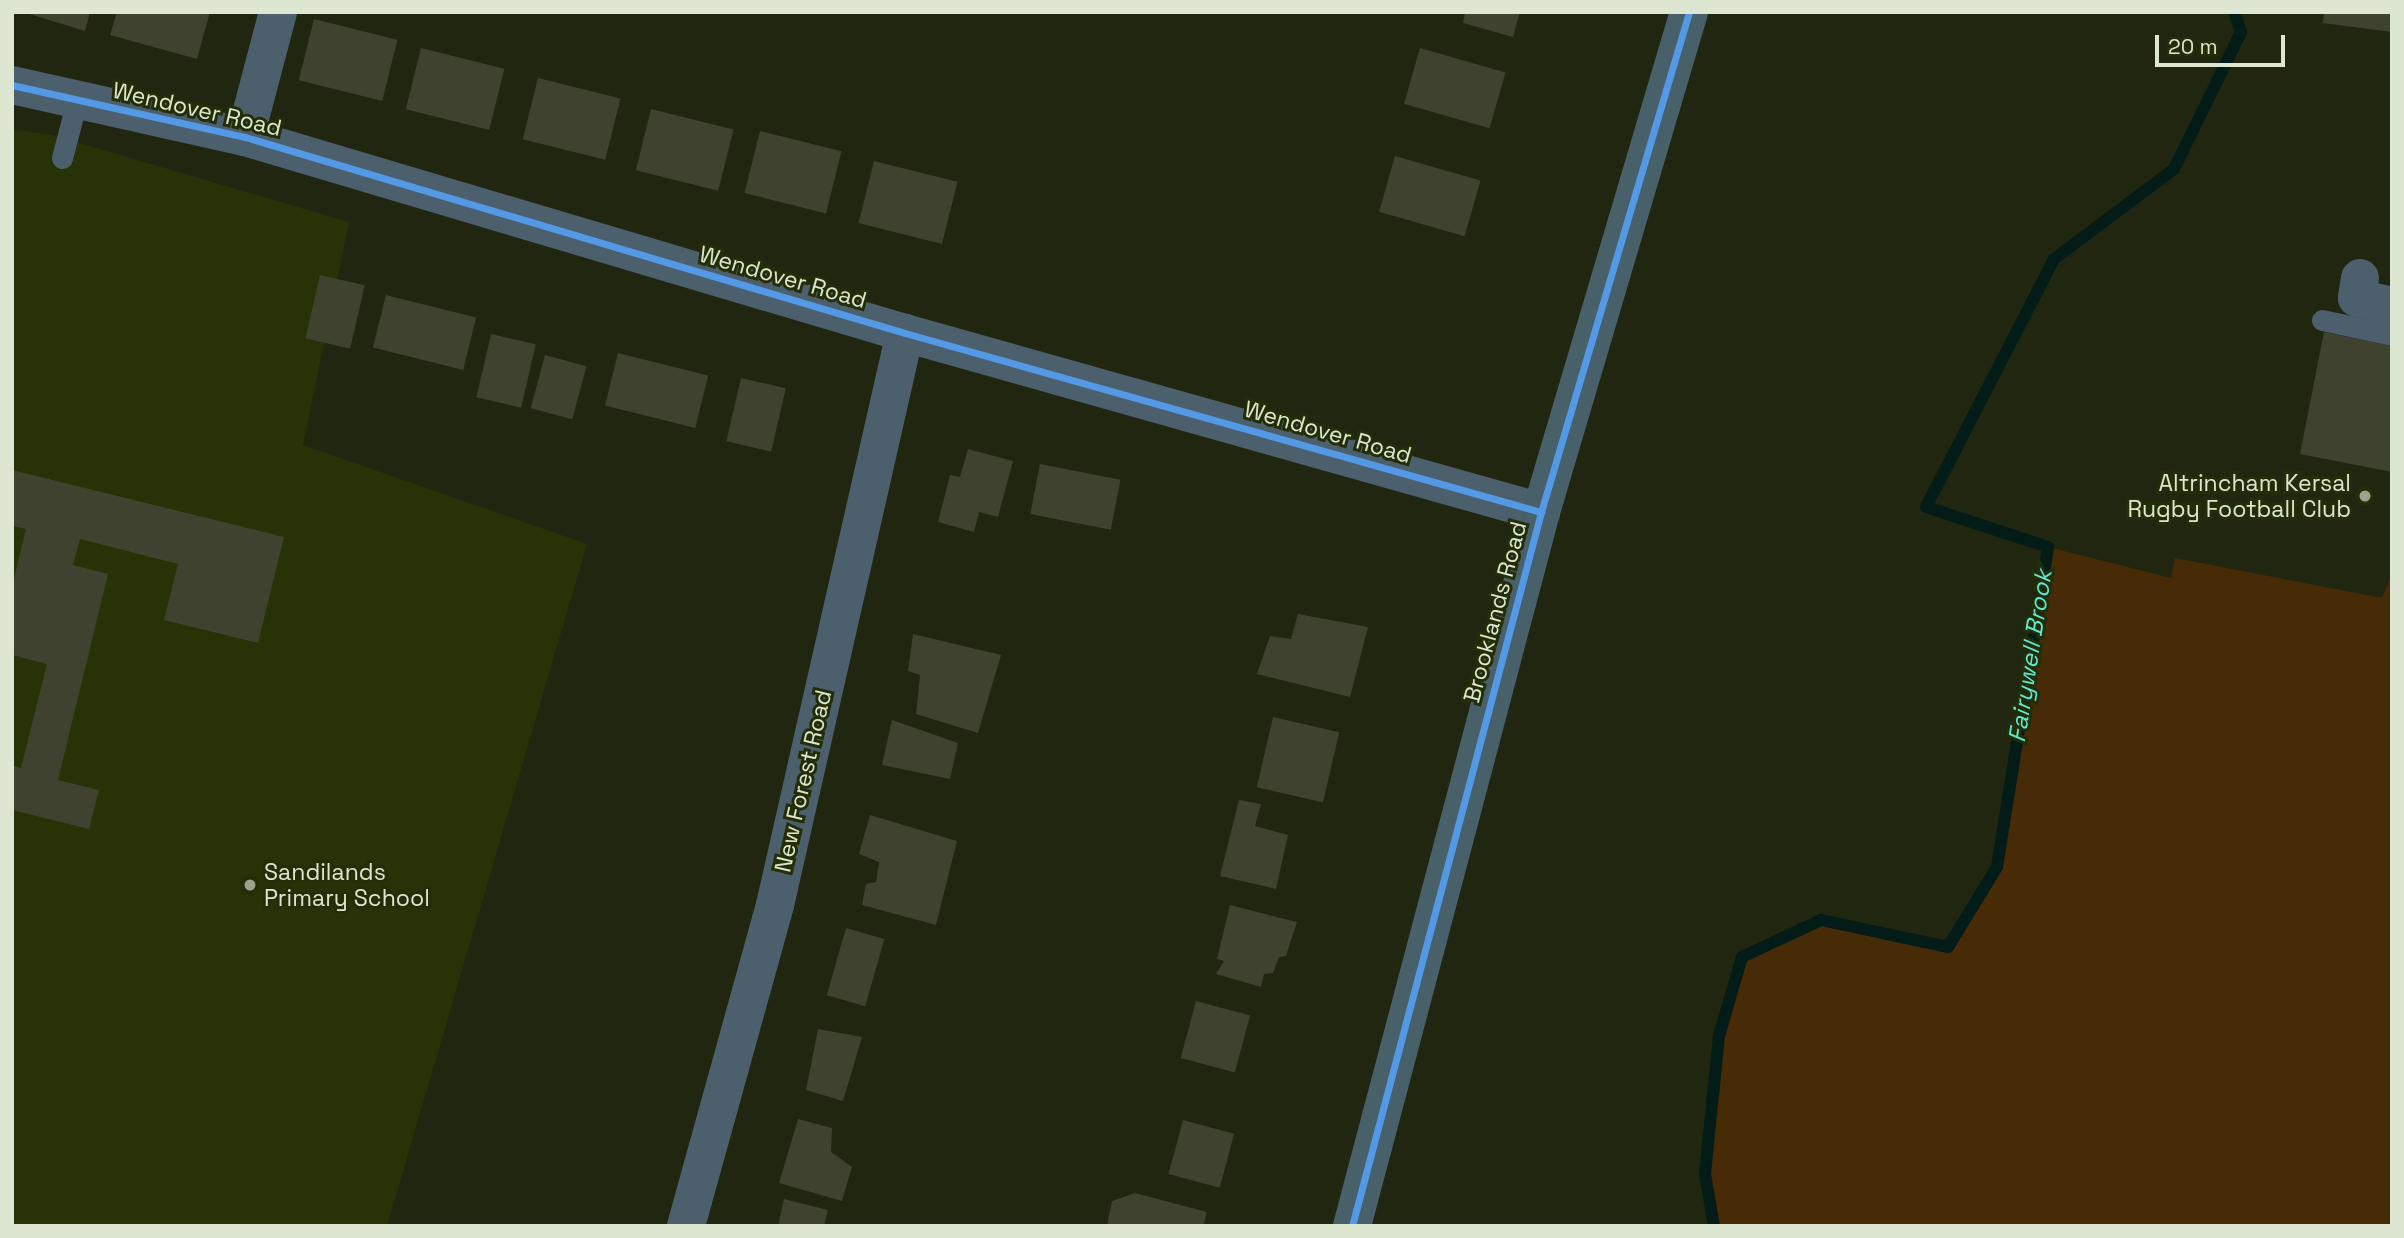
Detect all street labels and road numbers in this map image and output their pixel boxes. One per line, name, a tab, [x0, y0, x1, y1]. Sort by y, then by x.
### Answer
street label: Wendover Road	[110, 76, 284, 142]
street label: Wendover Road	[696, 240, 870, 314]
street label: Wendover Road	[1241, 395, 1415, 469]
street label: Brooklands Road	[1458, 518, 1532, 706]
street label: New Forest Road	[769, 687, 837, 875]

